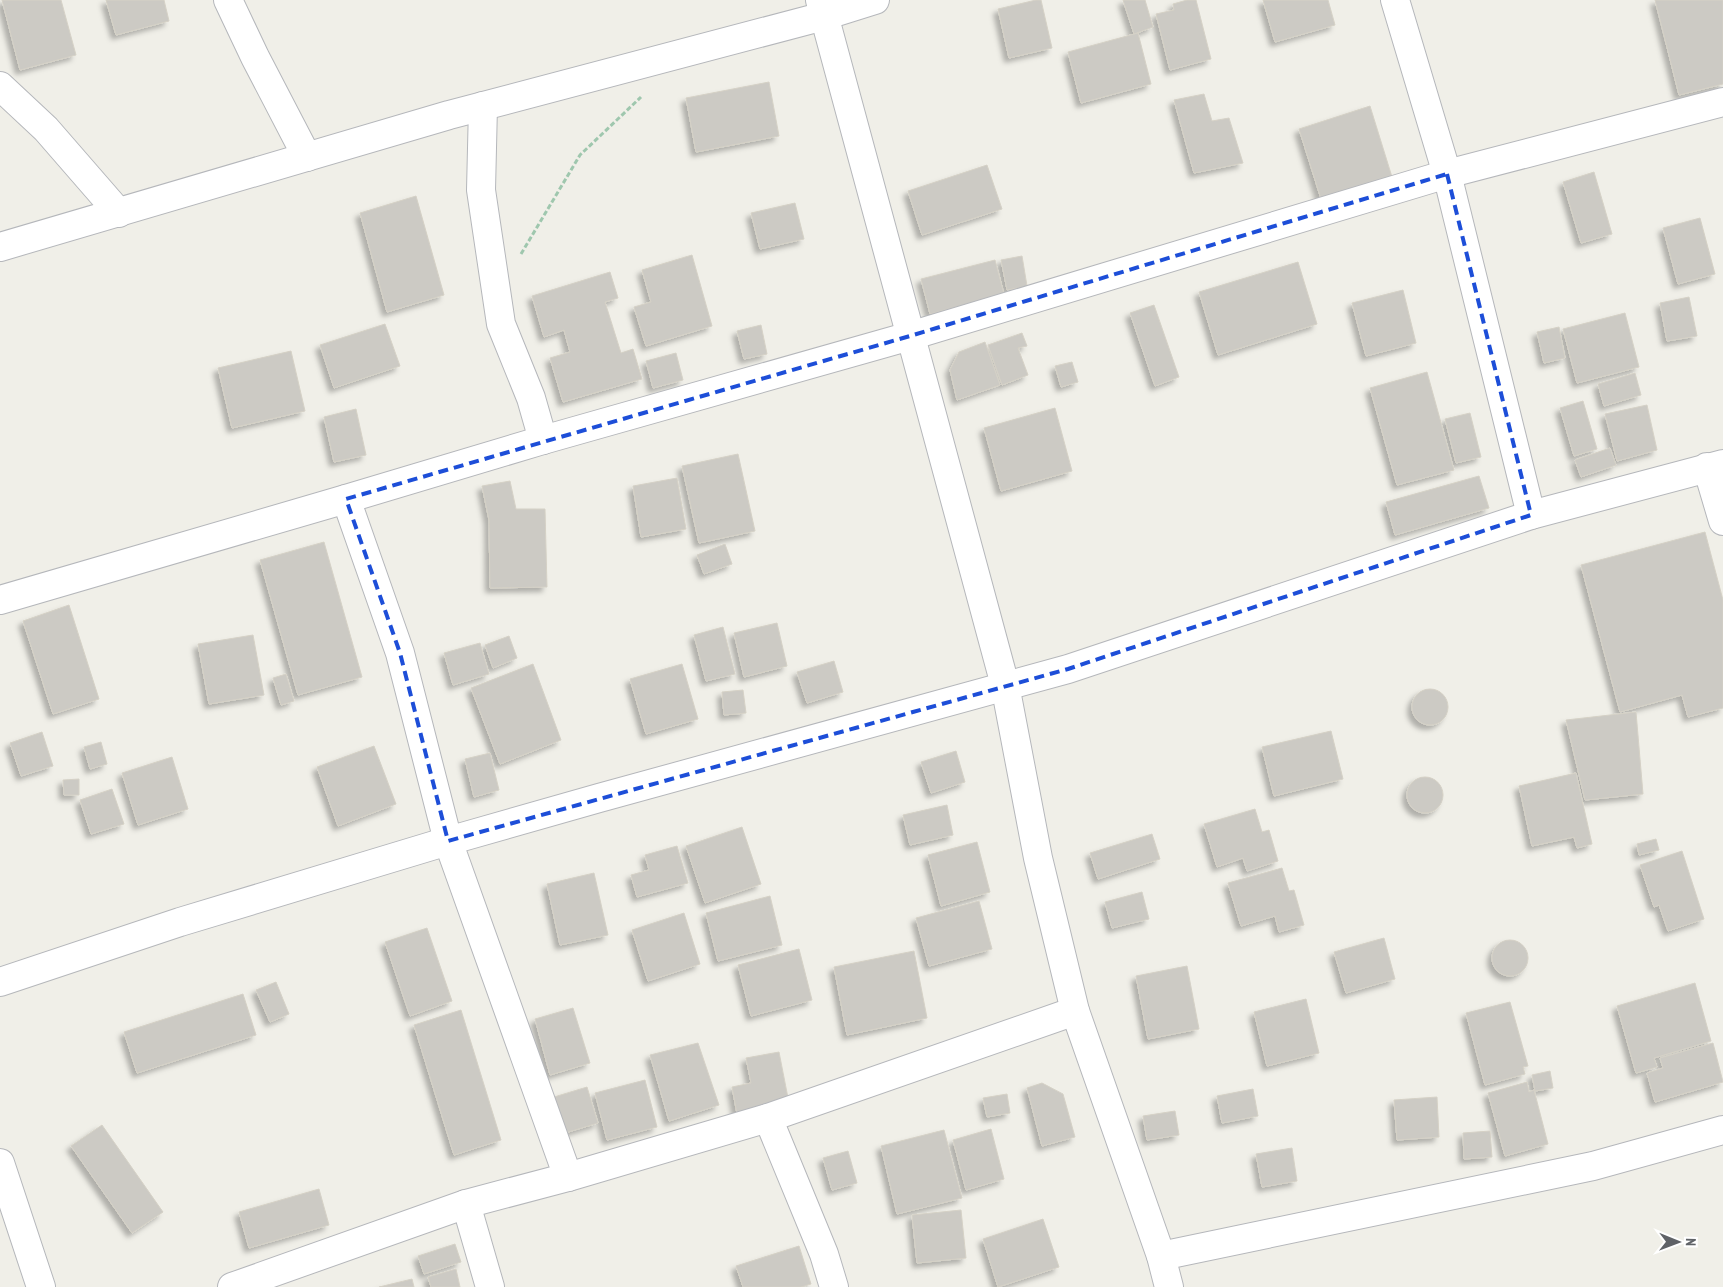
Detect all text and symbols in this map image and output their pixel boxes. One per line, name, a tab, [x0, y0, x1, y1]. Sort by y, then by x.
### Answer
north arrow	[1653, 1217, 1703, 1267]
text: N	[1682, 1238, 1700, 1246]

